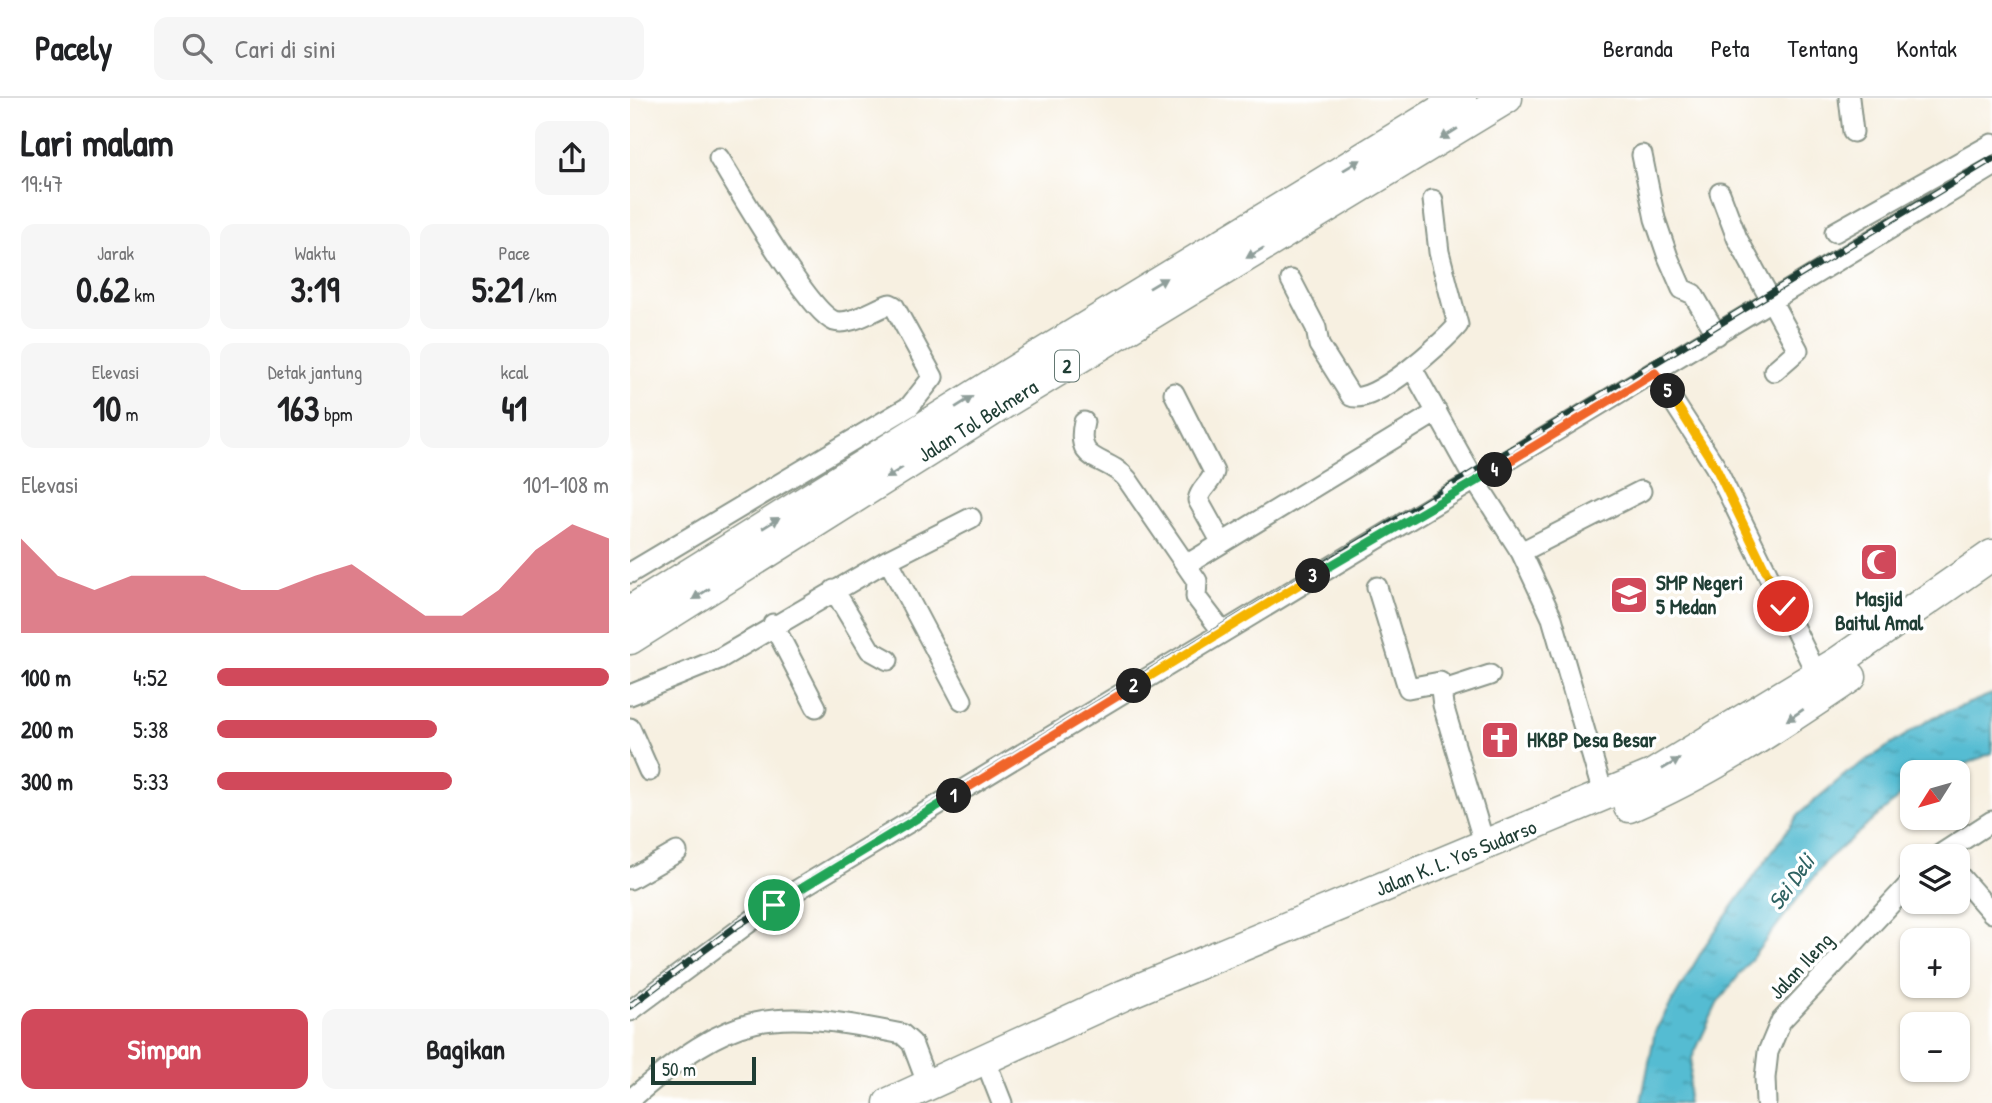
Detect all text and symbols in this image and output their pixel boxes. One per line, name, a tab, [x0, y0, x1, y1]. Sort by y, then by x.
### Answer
search box	[154, 17, 644, 80]
text: Pacely	[35, 26, 112, 70]
icon: search	[178, 29, 216, 67]
text: Cari di sini	[234, 31, 336, 66]
text: Beranda	[1603, 32, 1673, 64]
text: Peta	[1711, 32, 1749, 64]
text: Tentang	[1787, 32, 1858, 64]
text: Kontak	[1896, 32, 1957, 64]
text: Lari malam	[21, 116, 174, 168]
button: share	[535, 121, 609, 195]
one-way arrow	[1440, 128, 1459, 140]
one-way arrow	[1342, 158, 1362, 171]
text: 19:47	[21, 168, 63, 199]
text: Jarak	[97, 240, 134, 266]
text: Waktu	[294, 240, 336, 266]
text: Pace	[499, 240, 530, 266]
one-way arrow	[1246, 246, 1265, 259]
text: 0.62	[76, 266, 130, 313]
text: 3:19	[290, 266, 340, 313]
text: 5:21	[472, 266, 524, 313]
one-way arrow	[1148, 277, 1167, 290]
text: km	[130, 282, 155, 308]
text: /km	[524, 282, 557, 308]
road number: 2	[1055, 350, 1079, 382]
text: Elevasi	[92, 359, 139, 385]
text: Detak jantung	[268, 359, 362, 385]
text: kcal	[500, 359, 528, 385]
street label: Jalan Tol Belmera	[912, 372, 1043, 469]
pin: 5	[1650, 374, 1686, 408]
text: 5	[1663, 377, 1672, 403]
text: 10	[93, 385, 121, 432]
text: 163	[277, 385, 320, 432]
text: 41	[501, 385, 527, 432]
one-way arrow	[954, 395, 973, 408]
text: m	[121, 401, 139, 427]
text: bpm	[320, 401, 353, 427]
pin: 4	[1478, 452, 1512, 488]
text: 4	[1491, 456, 1498, 482]
one-way arrow	[884, 467, 903, 480]
text: Elevasi	[21, 469, 79, 500]
text: 101–108 m	[523, 469, 609, 500]
one-way arrow	[761, 516, 780, 529]
mosque icon: Masjid Baitul Amal	[1858, 541, 1900, 583]
pin: 3	[1296, 559, 1330, 594]
text: 3	[1308, 562, 1317, 588]
place label: SMP Negeri 5 Medan	[1656, 568, 1743, 621]
school or university icon: SMP Negeri 5 Medan	[1608, 574, 1650, 616]
pin	[1753, 576, 1813, 636]
place label: Masjid Baitul Amal	[1835, 584, 1923, 637]
icon: check	[1764, 587, 1802, 625]
one-way arrow	[692, 588, 711, 601]
text: 100 m	[21, 662, 71, 693]
text: 4:52	[133, 662, 167, 693]
pin: 2	[1116, 668, 1152, 704]
text: 2	[1129, 672, 1138, 698]
one-way arrow	[1786, 708, 1804, 722]
text: 200 m	[21, 714, 73, 745]
text: 5:38	[133, 714, 168, 745]
church icon: HKBP Desa Besar	[1479, 719, 1521, 761]
place label: HKBP Desa Besar	[1527, 725, 1657, 754]
one-way arrow	[1661, 758, 1680, 770]
north arrow	[1900, 760, 1970, 830]
map controls	[1900, 760, 1970, 1082]
text: 300 m	[21, 766, 73, 797]
text: 5:33	[133, 766, 169, 797]
pin: 1	[936, 778, 972, 814]
text: 1	[950, 782, 957, 808]
street label: Jalan K. L. Yos Sudarso	[1371, 812, 1541, 903]
button: layers	[1900, 844, 1970, 914]
water label: Sei Deli	[1760, 846, 1822, 916]
pin	[744, 875, 804, 935]
icon: arrive	[755, 886, 793, 924]
street label: Jalan Ileng	[1762, 926, 1839, 1005]
button: +	[1900, 928, 1970, 998]
button: Simpan	[21, 1009, 308, 1089]
button: Bagikan	[322, 1009, 609, 1089]
button: −	[1900, 1012, 1970, 1082]
scale bar	[651, 1054, 756, 1086]
text: 50 m	[662, 1056, 696, 1082]

